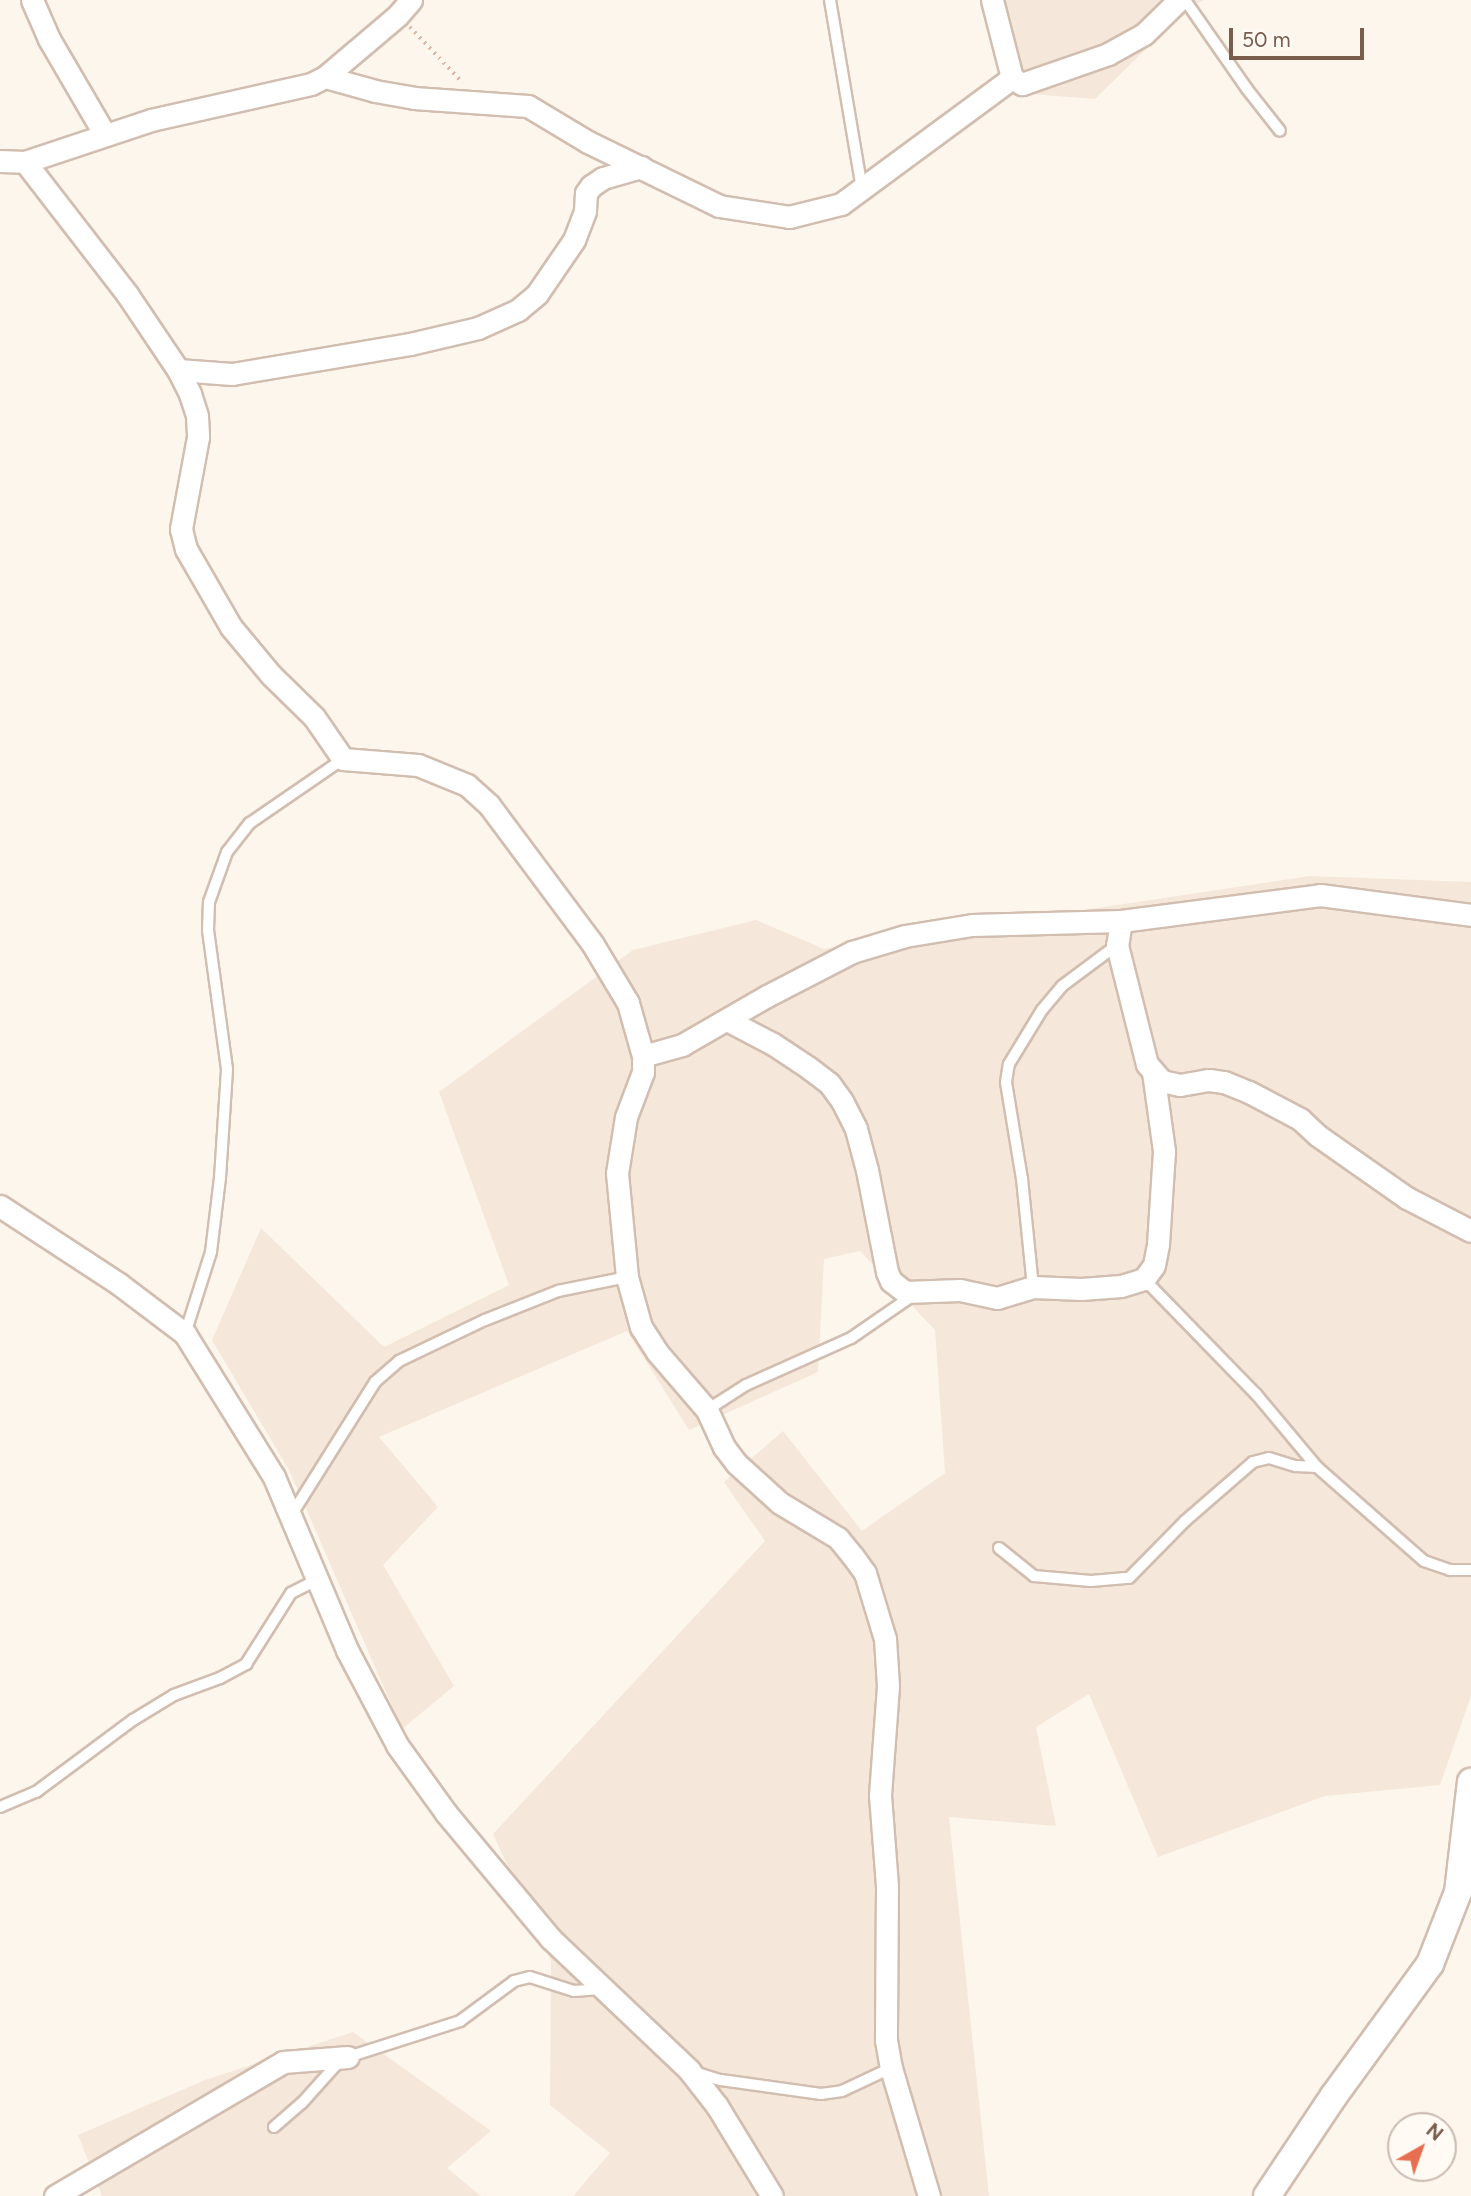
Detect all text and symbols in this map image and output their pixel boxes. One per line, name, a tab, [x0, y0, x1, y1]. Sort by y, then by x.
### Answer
scale bar	[1233, 14, 1368, 58]
text: 50 m	[1242, 27, 1291, 52]
north arrow	[1387, 2112, 1457, 2182]
text: N	[1422, 2119, 1448, 2146]

